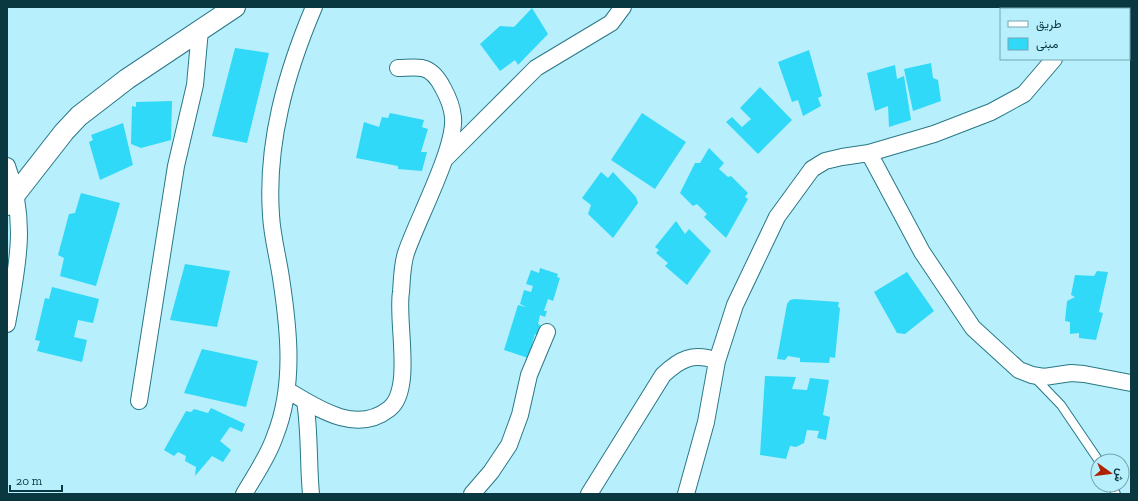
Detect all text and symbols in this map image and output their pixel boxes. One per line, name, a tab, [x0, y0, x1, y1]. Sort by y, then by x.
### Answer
legend	[1000, 8, 1130, 60]
text: طريق	[1036, 17, 1062, 32]
text: مبنى	[1036, 37, 1058, 52]
north arrow	[1090, 453, 1130, 493]
scale bar	[10, 467, 62, 493]
text: ش	[1111, 467, 1127, 483]
text: 20 m	[16, 474, 43, 488]

